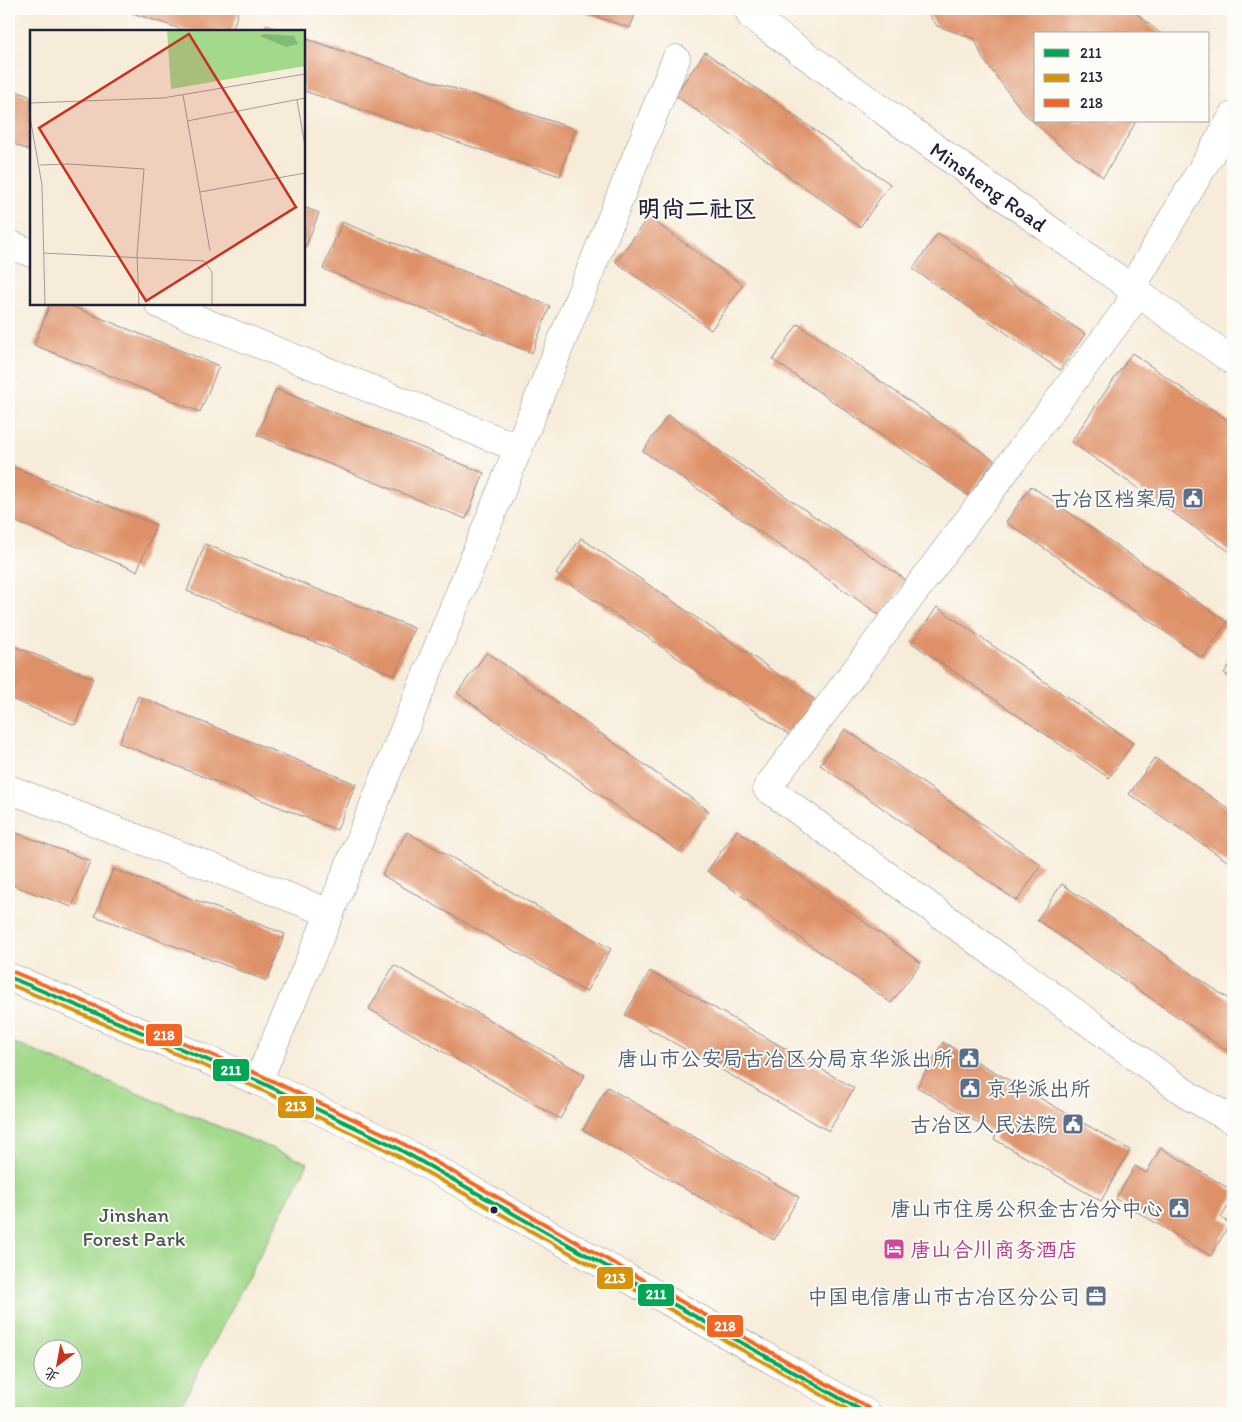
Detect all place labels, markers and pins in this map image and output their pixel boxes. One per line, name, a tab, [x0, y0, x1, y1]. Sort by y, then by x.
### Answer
place label: 古冶区档案局	[1051, 486, 1177, 511]
public building icon: 古冶区档案局	[1181, 486, 1205, 510]
place label: 唐山市公安局古冶区分局京华派出所	[617, 1046, 953, 1071]
public building icon: 唐山市公安局古冶区分局京华派出所	[957, 1046, 981, 1070]
public building icon: 京华派出所	[958, 1076, 982, 1100]
place label: 京华派出所	[986, 1076, 1091, 1101]
place label: 古冶区人民法院	[910, 1112, 1057, 1137]
public building icon: 古冶区人民法院	[1061, 1112, 1085, 1136]
place label: 唐山市住房公积金古冶分中心	[890, 1196, 1163, 1221]
public building icon: 唐山市住房公积金古冶分中心	[1167, 1196, 1191, 1220]
unlabelled marker	[489, 1205, 499, 1215]
hotel icon: 唐山合川商务酒店	[882, 1237, 906, 1261]
place label: 唐山合川商务酒店	[910, 1237, 1078, 1262]
place label: 中国电信唐山市古冶区分公司	[807, 1284, 1080, 1309]
office icon: 中国电信唐山市古冶区分公司	[1084, 1284, 1108, 1308]

